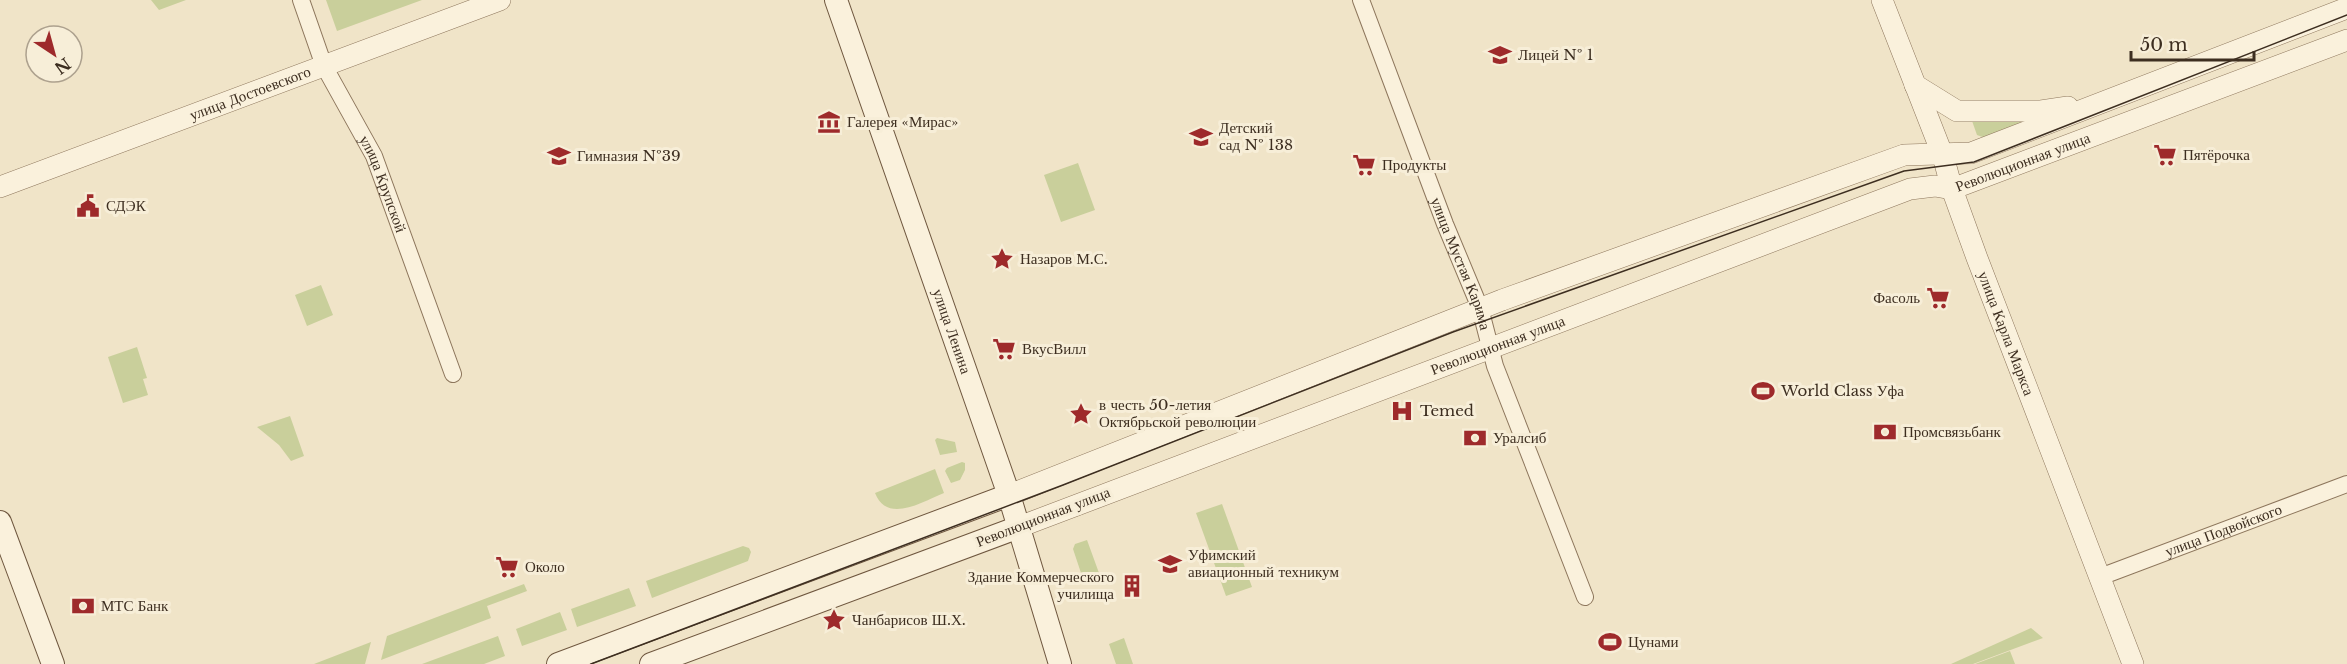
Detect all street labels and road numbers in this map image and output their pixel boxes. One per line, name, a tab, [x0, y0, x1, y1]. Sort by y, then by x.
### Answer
street label: улица Достоевского	[187, 62, 313, 124]
street label: Революционная улица	[1953, 128, 2093, 196]
street label: улица Крупской	[355, 132, 411, 235]
street label: улица Мустая Карима	[1427, 194, 1495, 332]
street label: улица Карла Маркса	[1974, 268, 2039, 398]
street label: улица Ленина	[929, 286, 976, 377]
street label: Революционная улица	[1428, 311, 1568, 379]
street label: Революционная улица	[973, 482, 1113, 551]
street label: улица Подвойского	[2162, 499, 2284, 561]

